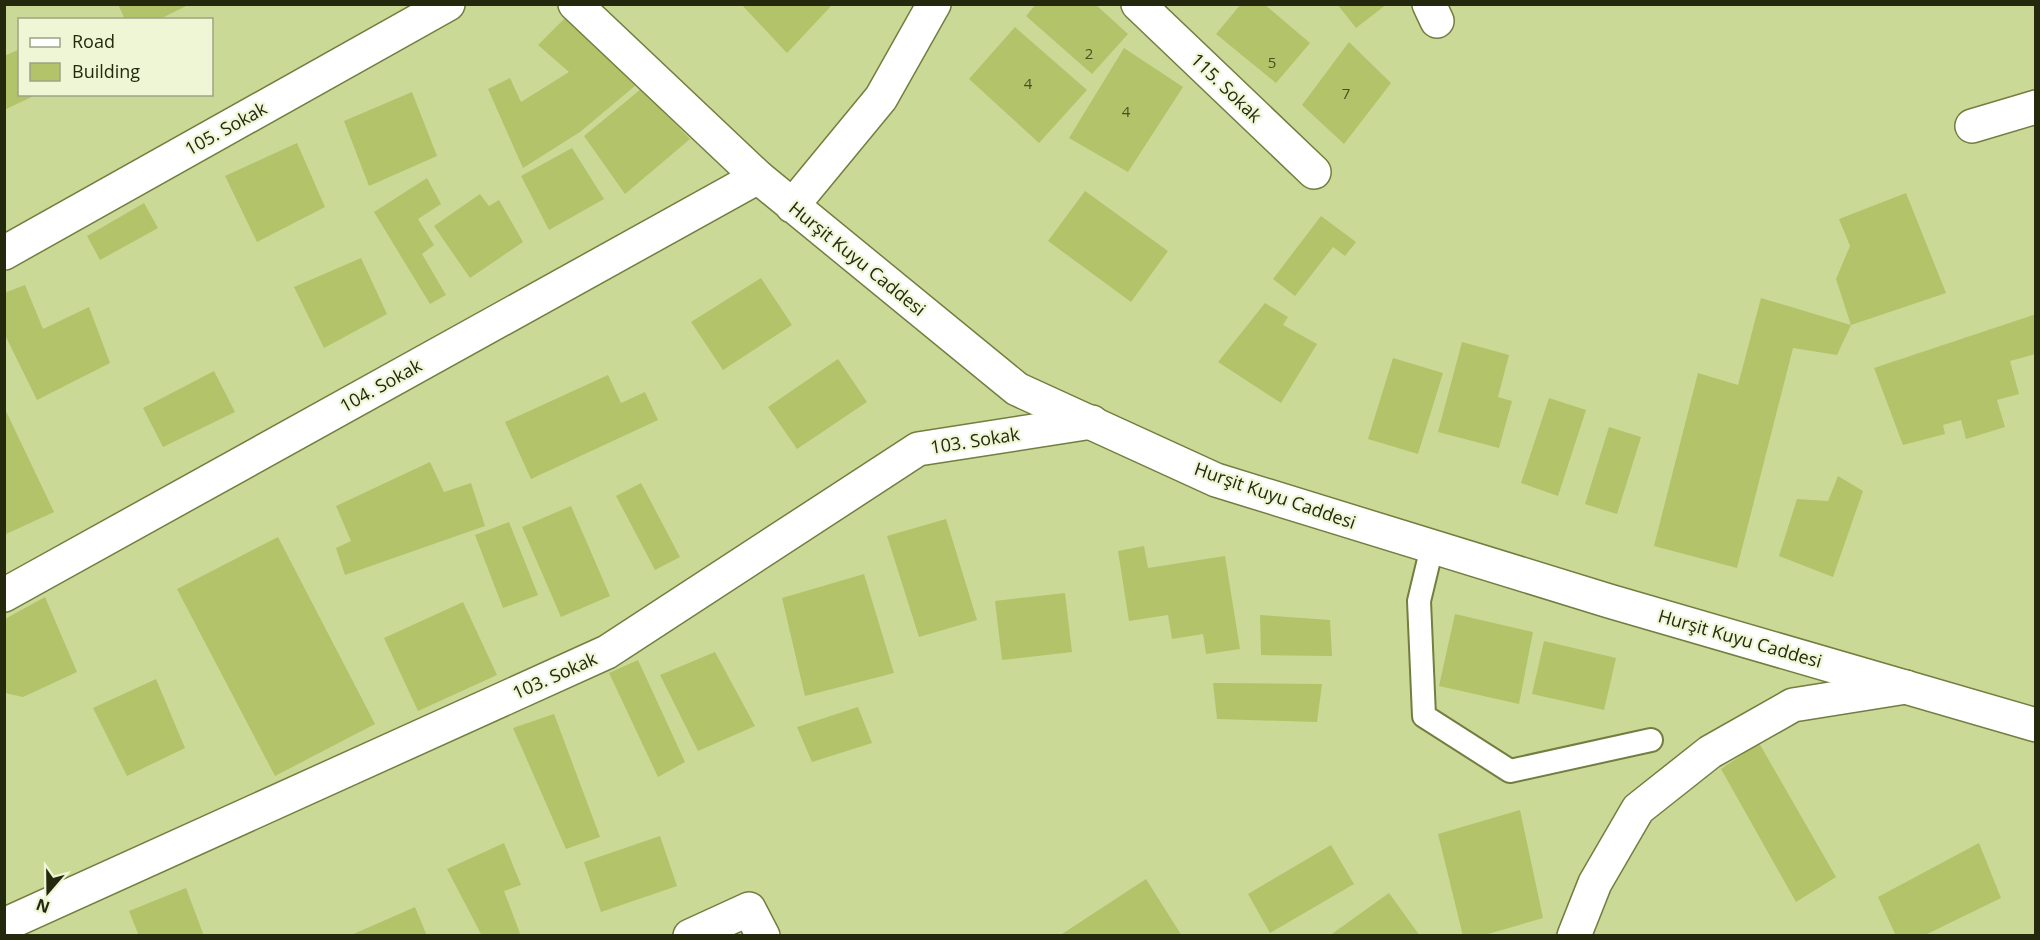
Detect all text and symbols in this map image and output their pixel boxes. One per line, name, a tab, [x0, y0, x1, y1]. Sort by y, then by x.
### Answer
legend	[18, 18, 213, 96]
text: Road	[72, 29, 115, 53]
house number: 2	[1085, 43, 1093, 63]
street label: 115. Sokak	[1186, 47, 1268, 128]
house number: 5	[1268, 52, 1276, 72]
text: Building	[72, 59, 140, 83]
house number: 4	[1024, 73, 1033, 93]
house number: 7	[1342, 83, 1350, 103]
street label: 105. Sokak	[180, 96, 271, 160]
house number: 4	[1122, 101, 1131, 121]
street label: Hurşit Kuyu Caddesi	[784, 196, 931, 321]
street label: 104. Sokak	[335, 353, 426, 417]
street label: 103. Sokak	[929, 421, 1022, 459]
street label: Hurşit Kuyu Caddesi	[1191, 456, 1359, 534]
street label: Hurşit Kuyu Caddesi	[1656, 603, 1825, 673]
street label: 103. Sokak	[509, 646, 601, 704]
north arrow	[18, 862, 78, 922]
text: N	[33, 894, 53, 919]

